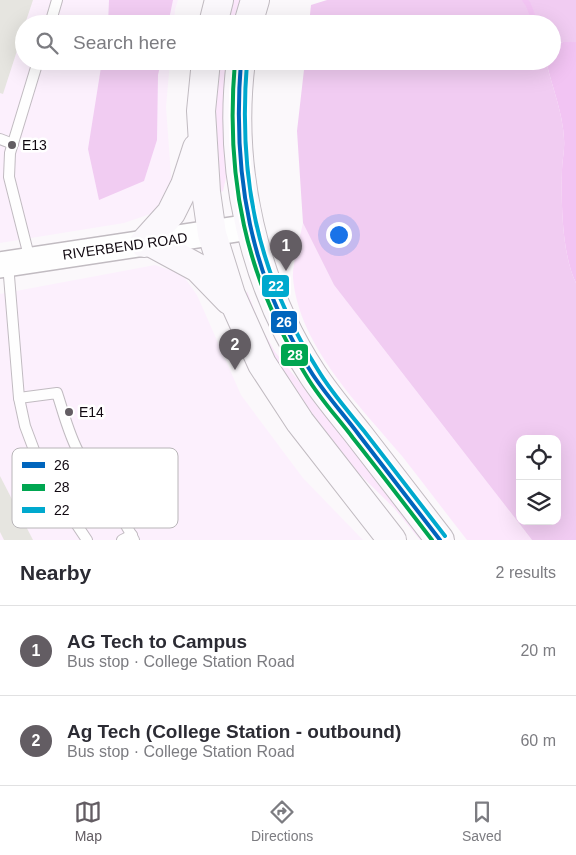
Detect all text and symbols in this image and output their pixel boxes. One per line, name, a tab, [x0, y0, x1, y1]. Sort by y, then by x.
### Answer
search box	[15, 15, 561, 70]
icon: search	[33, 29, 61, 57]
text: Search here	[73, 32, 177, 53]
place label: E13	[22, 137, 47, 153]
marker: E13	[6, 139, 18, 151]
your location	[326, 222, 352, 248]
street label: RIVERBEND ROAD	[61, 229, 189, 263]
pin: 1	[270, 230, 302, 271]
line badge: 22	[261, 274, 290, 298]
text: 22	[268, 278, 284, 294]
line badge: 26	[270, 310, 298, 334]
text: 26	[276, 314, 292, 330]
pin: 2	[219, 329, 251, 370]
line badge: 28	[280, 343, 309, 367]
text: 28	[287, 347, 303, 363]
place label: E14	[79, 404, 104, 420]
marker: E14	[63, 406, 75, 418]
map controls	[516, 435, 561, 525]
button: locate	[516, 435, 561, 480]
legend	[12, 448, 178, 528]
text: 26	[54, 457, 70, 473]
text: 28	[54, 479, 70, 495]
button: layers	[516, 480, 561, 525]
text: 22	[54, 502, 70, 518]
text: Nearby	[20, 561, 91, 584]
text: 2 results	[496, 564, 556, 581]
text: AG Tech to Campus	[67, 631, 247, 652]
text: 1	[32, 642, 40, 659]
text: 20 m	[520, 642, 556, 659]
text: Bus stop · College Station Road	[67, 653, 295, 670]
text: Ag Tech (College Station - outbound)	[67, 721, 401, 742]
text: 2	[32, 732, 40, 749]
text: 60 m	[520, 732, 556, 749]
text: Bus stop · College Station Road	[67, 743, 295, 760]
tab: Map	[74, 798, 102, 844]
tab: Directions	[251, 798, 313, 844]
tab: Saved	[462, 798, 502, 844]

